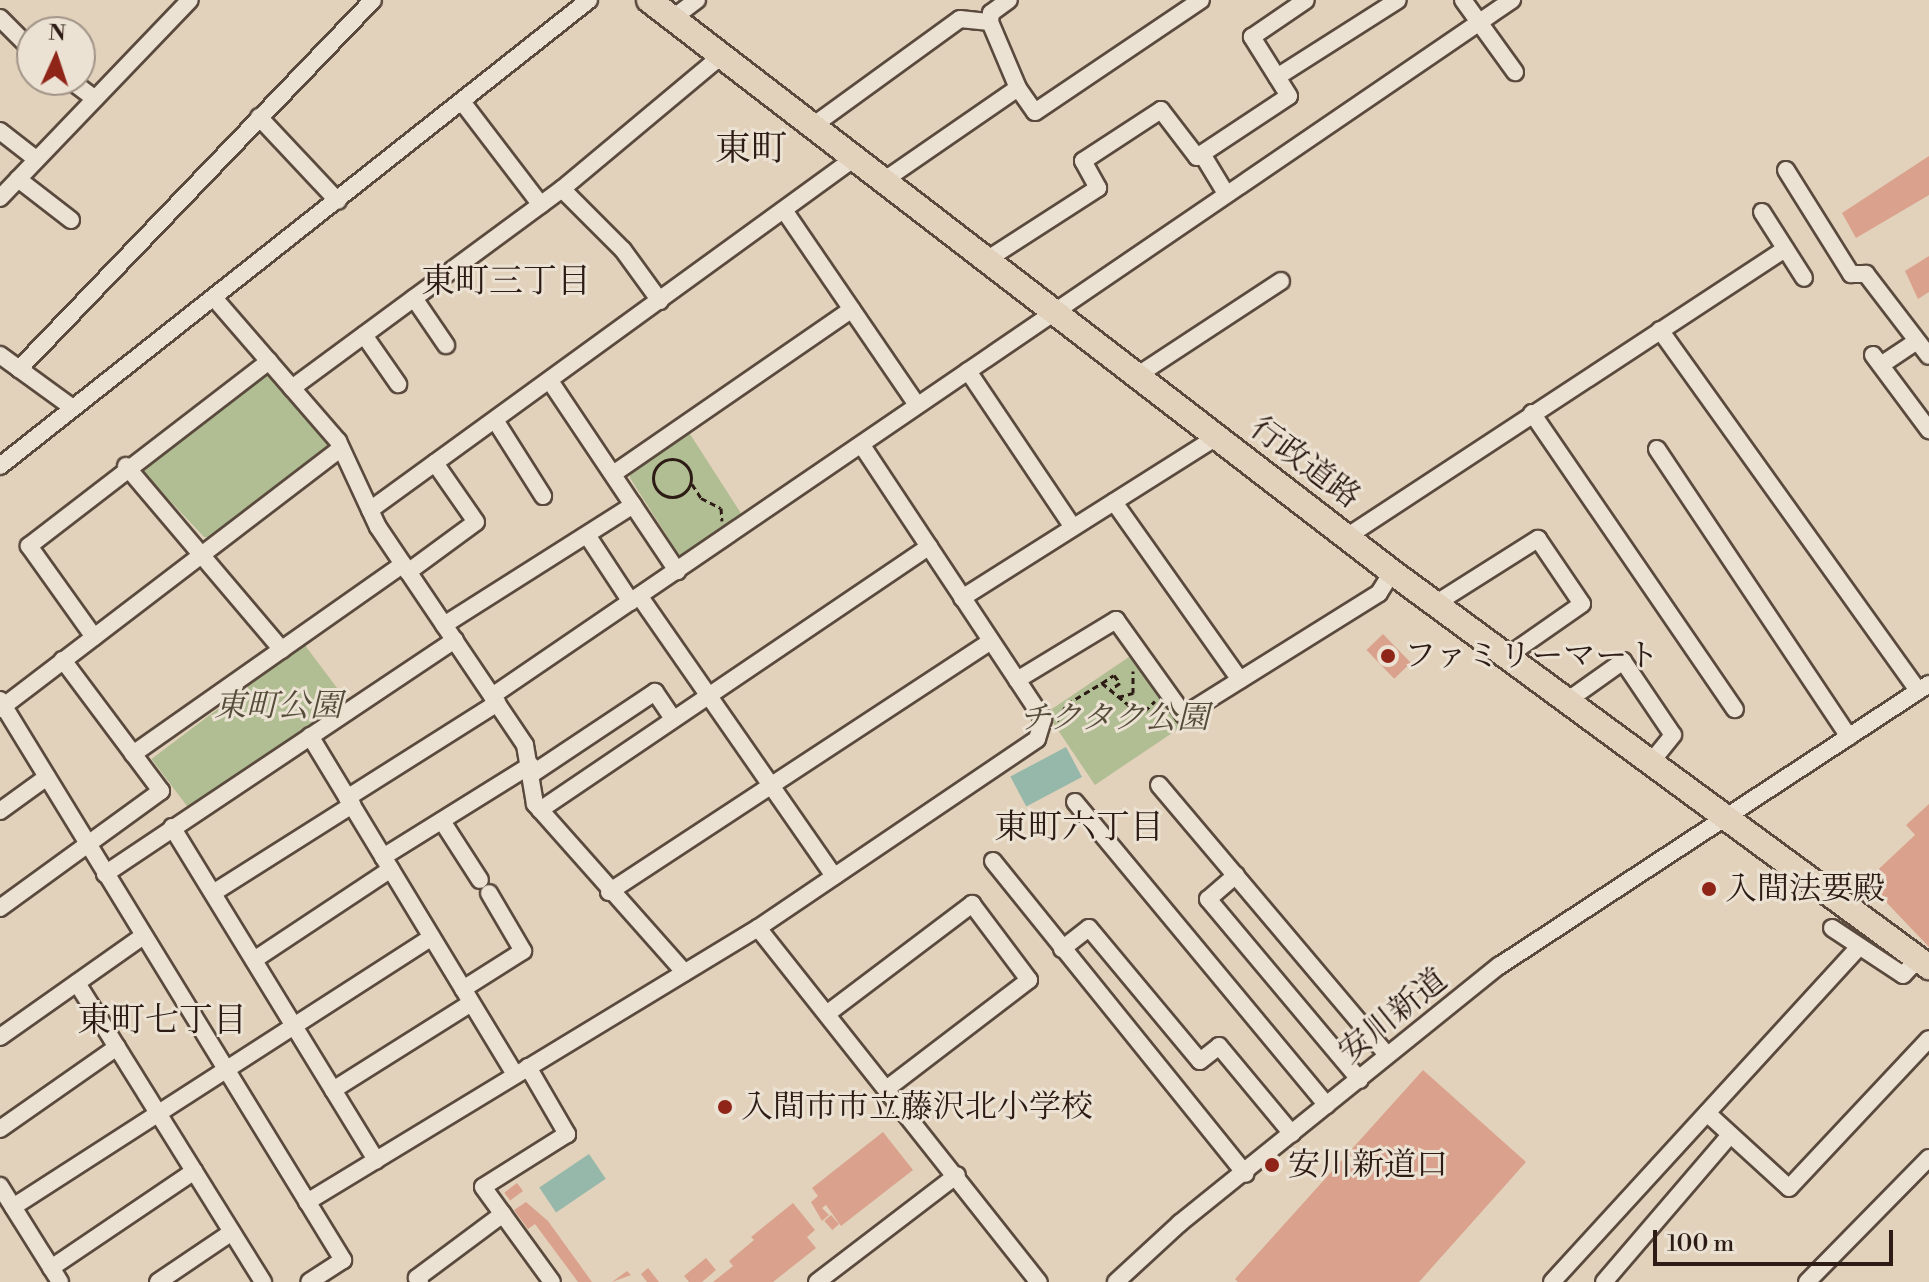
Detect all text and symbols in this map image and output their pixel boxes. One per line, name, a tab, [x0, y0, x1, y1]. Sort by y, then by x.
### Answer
north arrow	[16, 16, 96, 96]
text: N	[48, 20, 67, 47]
district label: 東町	[715, 128, 787, 172]
district label: 東町三丁目	[421, 263, 591, 303]
street label: 行政道路	[1242, 409, 1368, 517]
place label: ファミリーマート	[1404, 637, 1660, 675]
marker: ファミリーマート	[1379, 647, 1397, 665]
park label: 東町公園	[214, 687, 342, 725]
park label: チクタク公園	[1018, 699, 1210, 737]
district label: 東町六丁目	[994, 809, 1164, 849]
place label: 入間法要殿	[1725, 870, 1885, 908]
marker: 入間法要殿	[1700, 880, 1718, 898]
street label: 安川新道	[1331, 961, 1455, 1071]
district label: 東町七丁目	[77, 1002, 247, 1042]
place label: 入間市市立藤沢北小学校	[741, 1088, 1093, 1126]
marker: 入間市市立藤沢北小学校	[716, 1098, 734, 1116]
place label: 安川新道口	[1288, 1146, 1448, 1184]
marker: 安川新道口	[1263, 1156, 1281, 1174]
scale bar	[1657, 1214, 1897, 1264]
text: 100 m	[1667, 1229, 1734, 1259]

